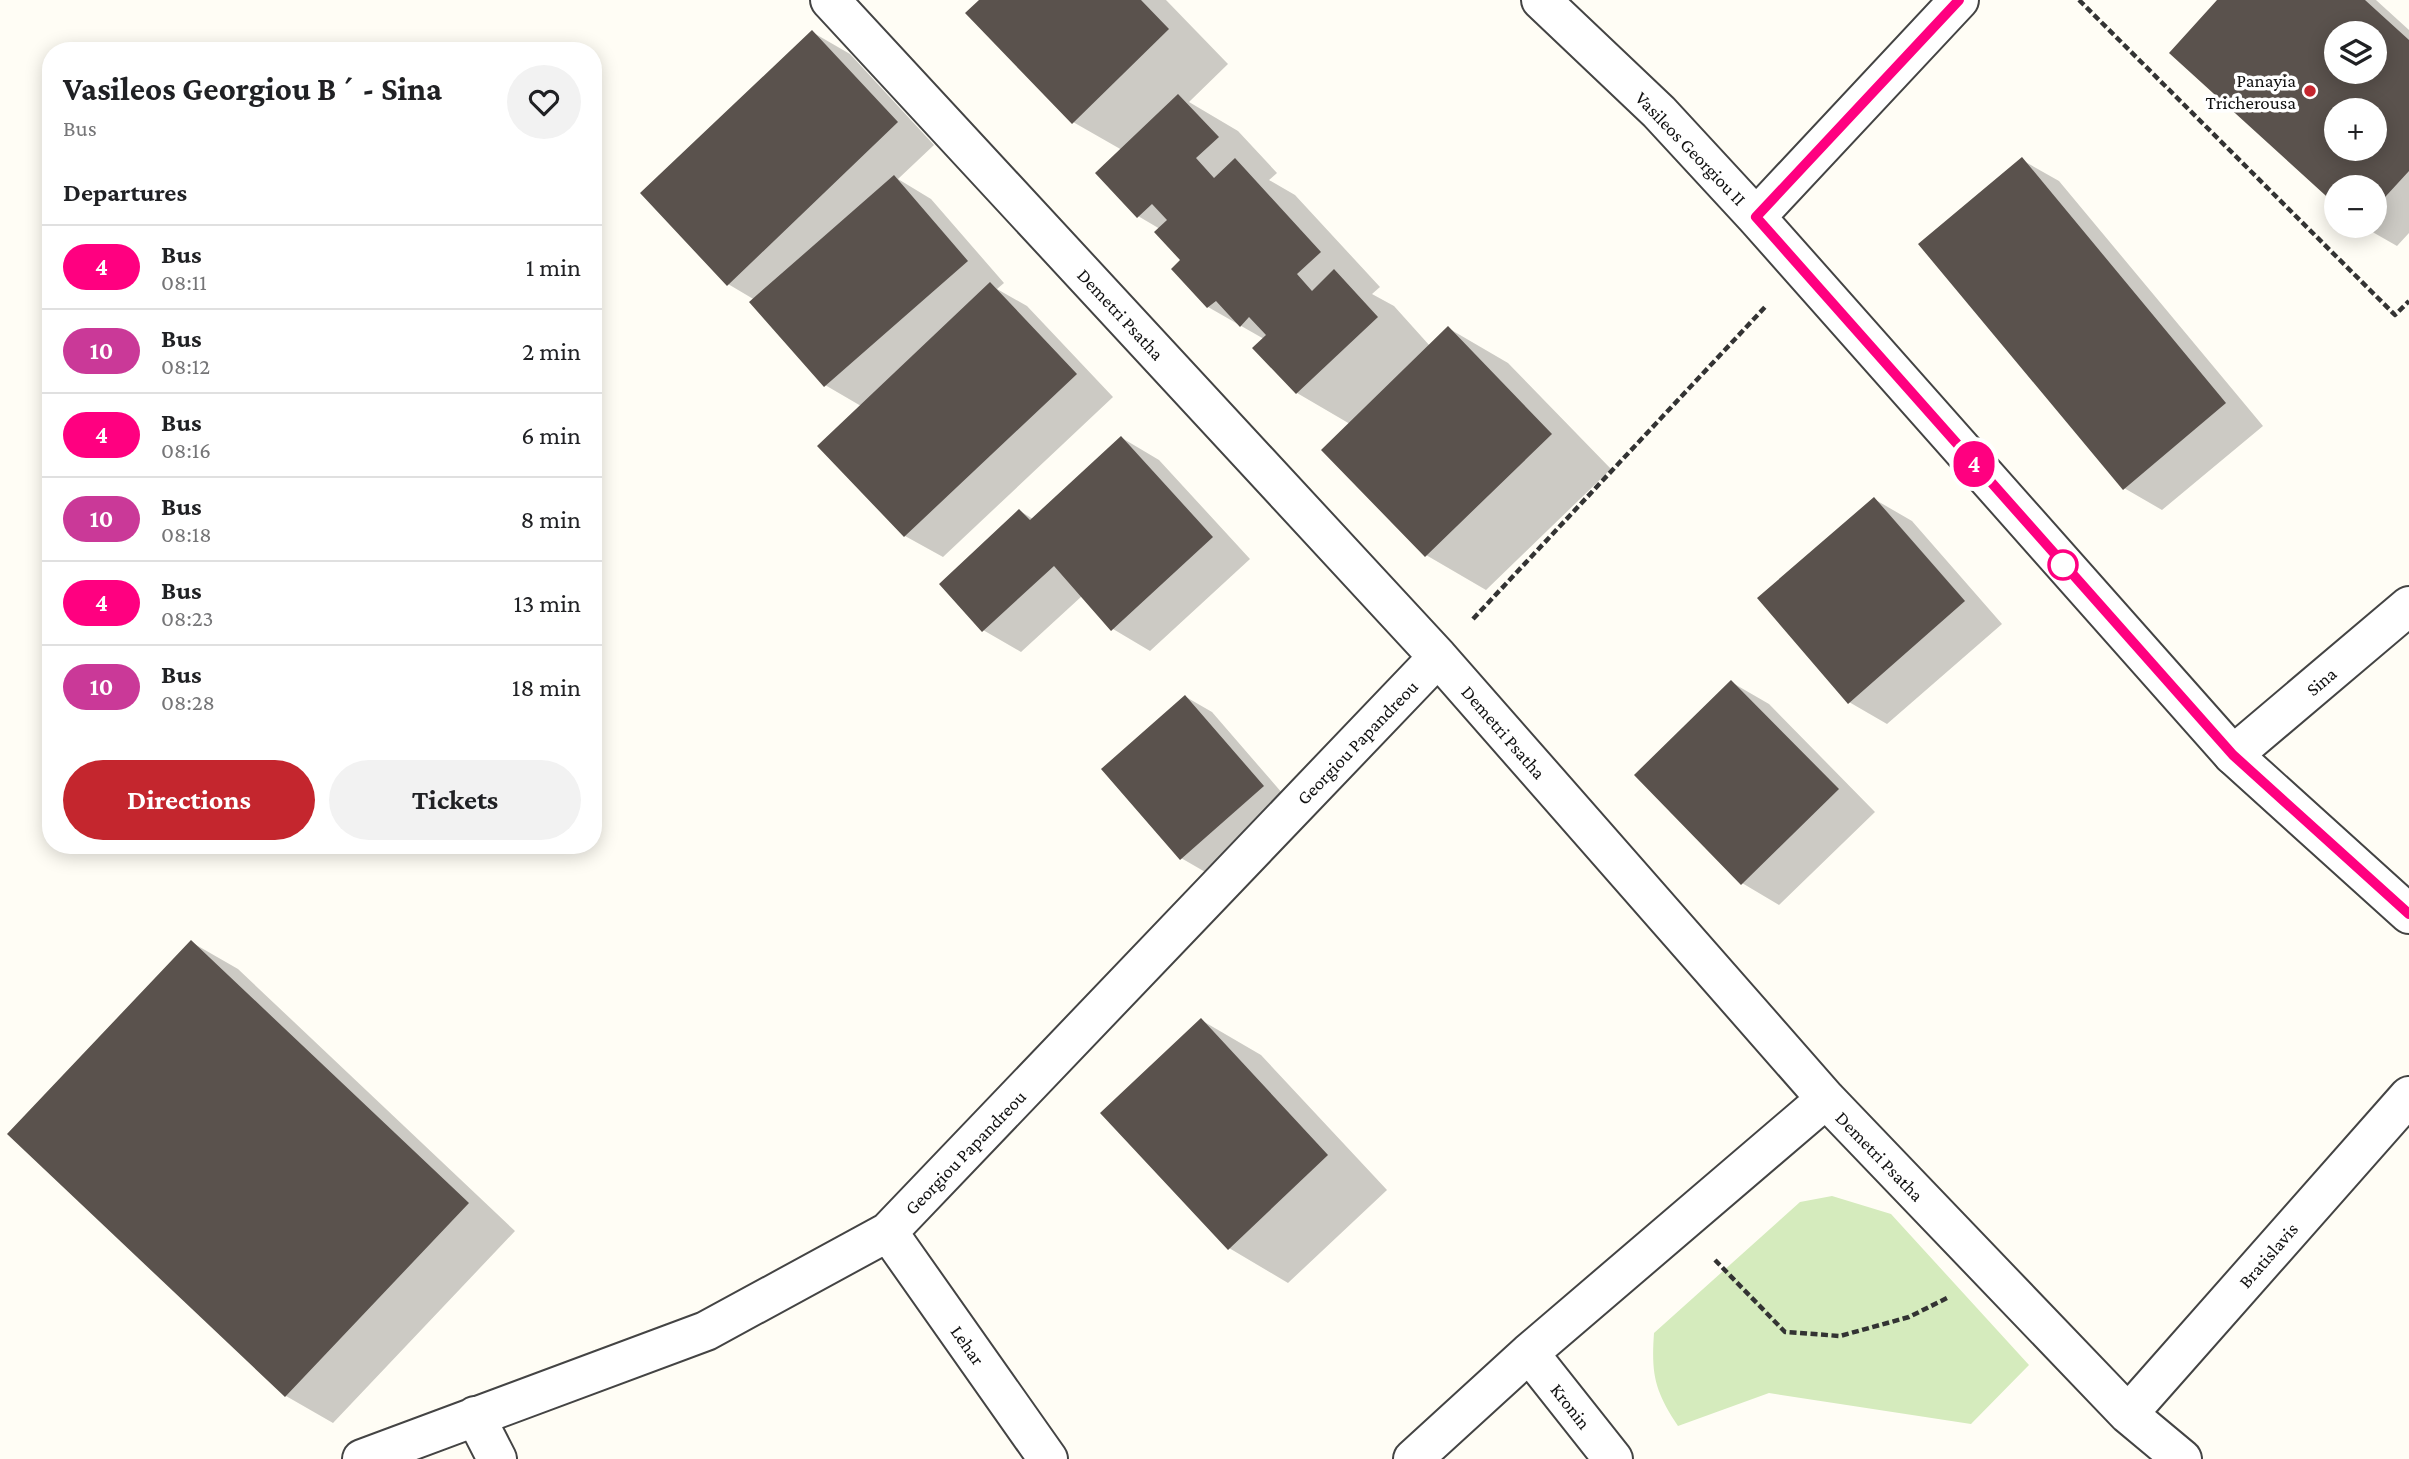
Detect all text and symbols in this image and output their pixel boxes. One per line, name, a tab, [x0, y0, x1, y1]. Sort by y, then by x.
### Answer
map controls	[2324, 21, 2387, 238]
button: layers	[2324, 21, 2387, 84]
button: heart	[507, 65, 581, 139]
text: Vasileos Georgiou B´ - Sina	[63, 70, 442, 107]
place label: Panayia Tricherousa	[2205, 70, 2296, 113]
marker: Panayia Tricherousa	[2302, 83, 2318, 99]
street label: Vasileos Georgiou II	[1631, 87, 1750, 210]
button: +	[2324, 98, 2387, 161]
text: Bus	[63, 115, 97, 141]
button: −	[2324, 175, 2387, 238]
text: Departures	[63, 178, 187, 207]
text: Bus	[161, 240, 202, 269]
text: 4	[95, 253, 108, 280]
text: 1 min	[526, 253, 581, 282]
street label: Demetri Psatha	[1073, 264, 1168, 364]
text: 08:11	[161, 269, 207, 295]
text: Bus	[161, 324, 202, 353]
text: 10	[90, 337, 113, 364]
text: 2 min	[522, 337, 581, 366]
text: 08:12	[161, 353, 210, 379]
text: Bus	[161, 408, 202, 437]
text: 4	[95, 421, 108, 448]
text: 6 min	[521, 421, 581, 450]
text: 08:16	[161, 437, 211, 463]
line badge: 4	[1951, 441, 1997, 487]
text: 4	[1968, 450, 1980, 477]
text: Bus	[161, 492, 202, 521]
text: 10	[90, 505, 113, 532]
text: 8 min	[520, 505, 581, 534]
text: 08:18	[161, 521, 212, 547]
unlabelled marker	[2048, 550, 2078, 580]
text: Bus	[161, 576, 202, 605]
text: 4	[95, 589, 108, 616]
text: 13 min	[513, 589, 581, 618]
text: 08:23	[161, 605, 214, 631]
text: Bus	[161, 660, 202, 689]
street label: Sina	[2302, 663, 2341, 700]
text: 10	[90, 673, 113, 700]
text: 18 min	[512, 673, 581, 702]
street label: Georgiou Papandreou	[1293, 676, 1422, 809]
street label: Demetri Psatha	[1457, 681, 1550, 784]
text: 08:28	[161, 689, 215, 715]
button: Directions	[63, 760, 315, 840]
button: Tickets	[329, 760, 581, 840]
street label: Georgiou Papandreou	[901, 1086, 1030, 1219]
street label: Demetri Psatha	[1831, 1107, 1928, 1206]
street label: Bratislavis	[2234, 1219, 2302, 1292]
street label: Lehar	[946, 1321, 989, 1369]
street label: Kronin	[1546, 1379, 1595, 1433]

